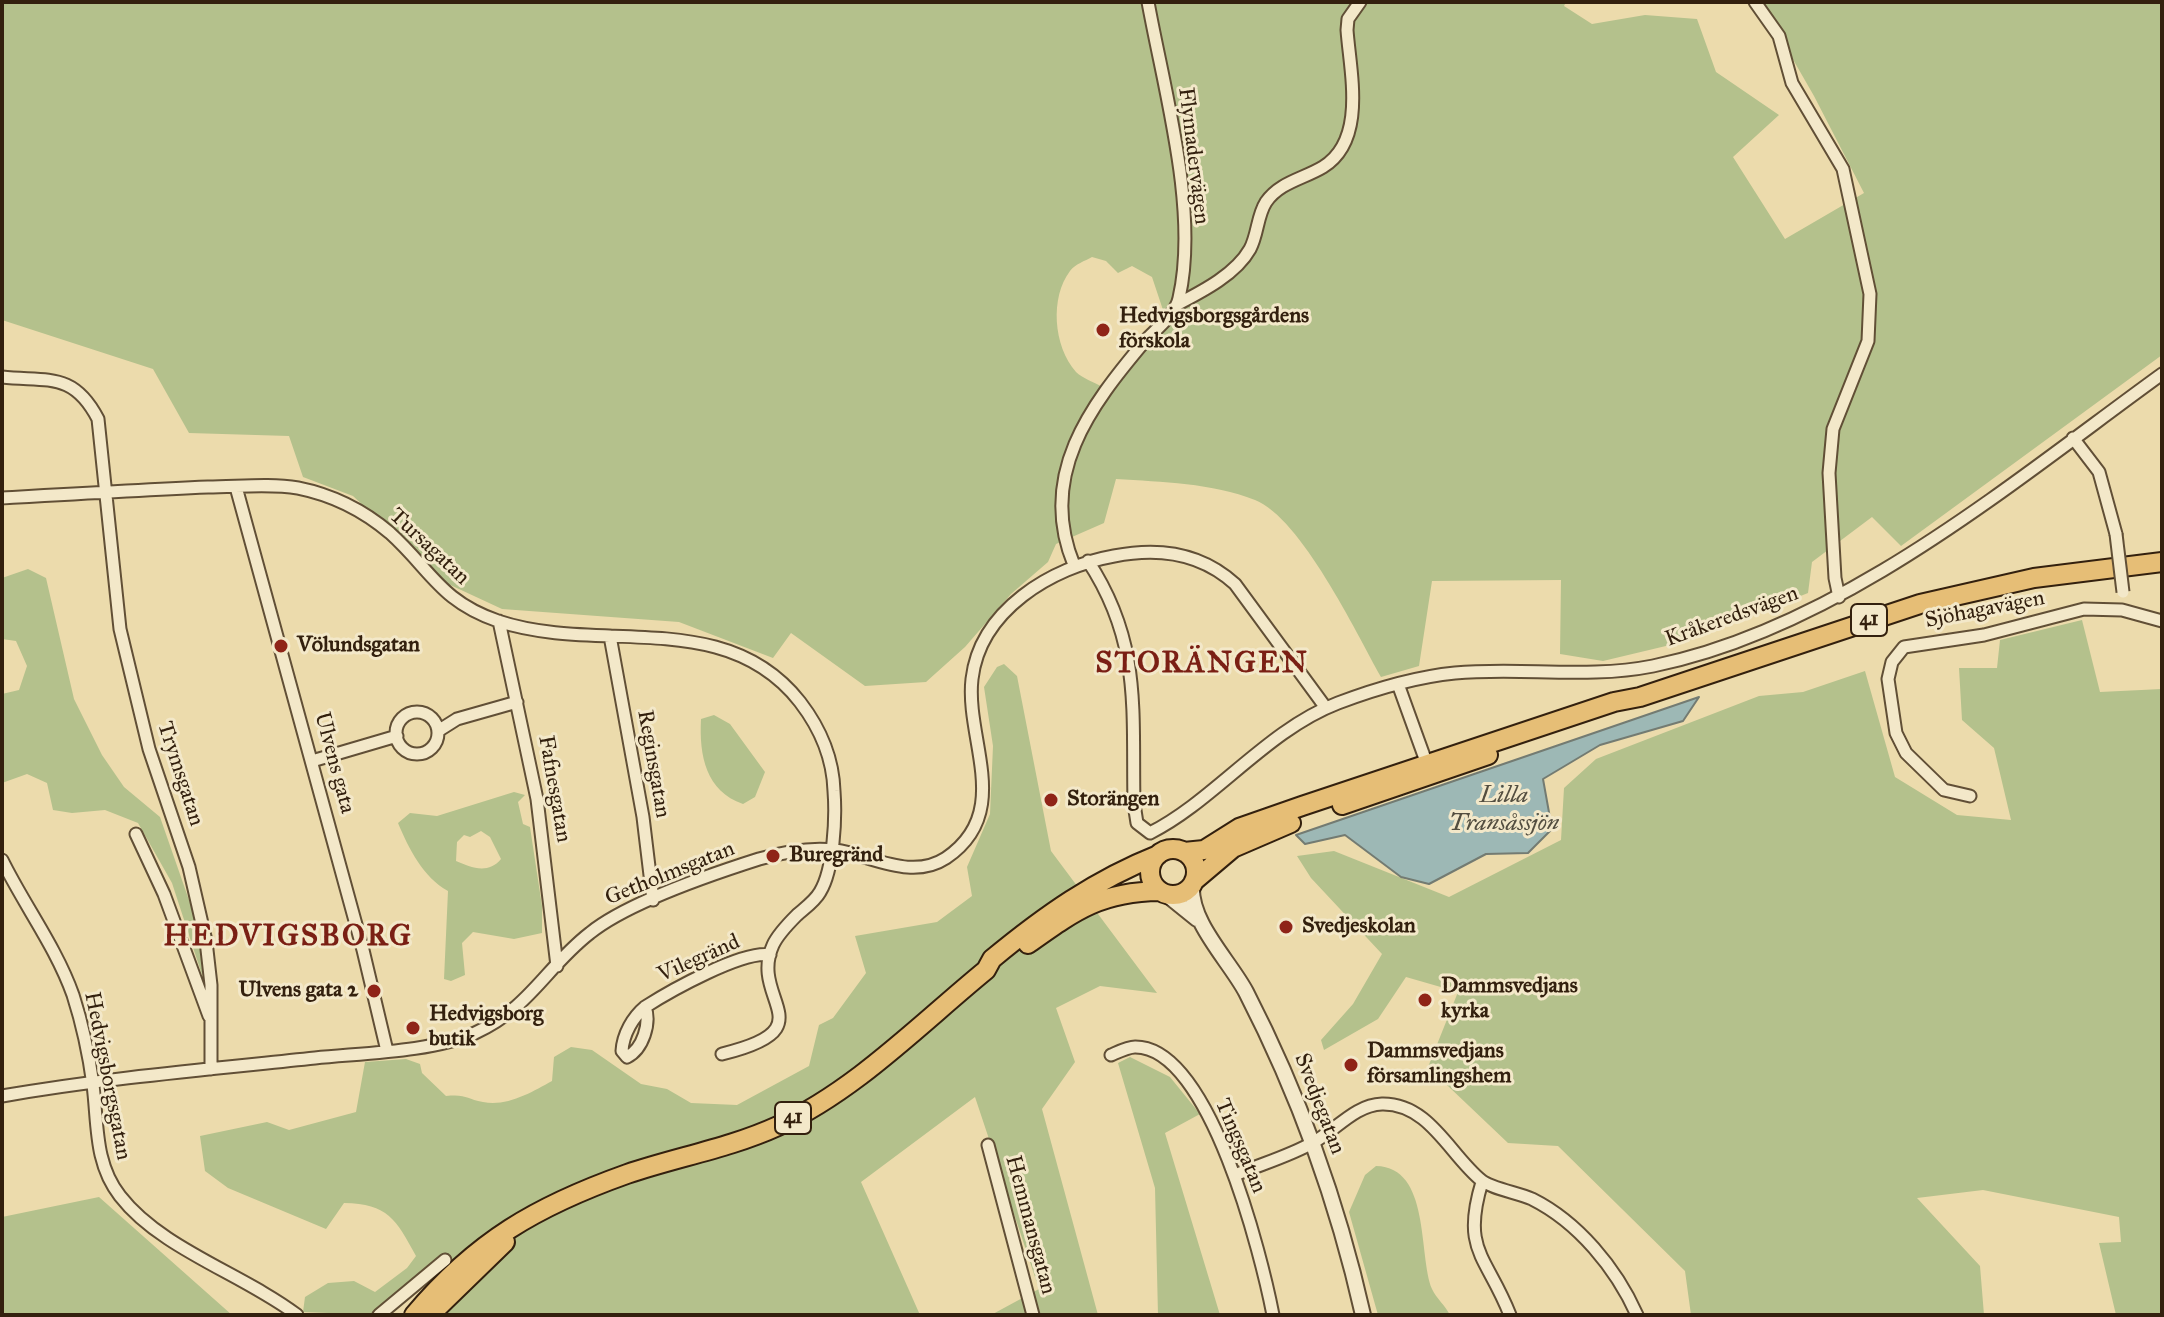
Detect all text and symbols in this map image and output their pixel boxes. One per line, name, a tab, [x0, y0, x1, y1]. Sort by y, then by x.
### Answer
street label: Flymadervägen	[1171, 86, 1215, 226]
place label: Hedvigsborgsgårdens förskola	[1119, 304, 1309, 356]
marker: Hedvigsborgsgårdens förskola	[1094, 321, 1112, 339]
street label: Tursagatan	[383, 503, 475, 591]
street label: Kråkeredsvägen	[1662, 581, 1802, 653]
street label: Sjöhagavägen	[1923, 585, 2047, 635]
road number: 41	[1851, 604, 1887, 636]
place label: Völundsgatan	[297, 633, 420, 659]
marker: Völundsgatan	[272, 637, 290, 655]
district label: STORÄNGEN	[1095, 647, 1309, 683]
street label: Reginsgatan	[631, 708, 675, 820]
street label: Ulvens gata	[308, 709, 360, 817]
street label: Trymsgatan	[151, 718, 209, 830]
street label: Fafnesgatan	[532, 733, 576, 845]
water label: Lilla Transåssjön	[1449, 782, 1559, 838]
place label: Storängen	[1067, 787, 1159, 813]
marker: Storängen	[1042, 791, 1060, 809]
street label: Getholmsgatan	[601, 836, 739, 912]
place label: Buregränd	[789, 843, 883, 869]
marker: Buregränd	[764, 847, 782, 865]
place label: Svedjeskolan	[1302, 914, 1416, 940]
marker: Svedjeskolan	[1277, 918, 1295, 936]
district label: HEDVIGSBORG	[163, 920, 413, 956]
street label: Vilegränd	[654, 929, 744, 989]
place label: Dammsvedjans kyrka	[1441, 974, 1578, 1026]
place label: Ulvens gata 2	[239, 978, 358, 1004]
marker: Ulvens gata 2	[365, 982, 383, 1000]
street label: Hedvigsborgsgatan	[78, 990, 136, 1162]
marker: Dammsvedjans kyrka	[1416, 991, 1434, 1009]
place label: Hedvigsborg butik	[429, 1002, 543, 1054]
marker: Hedvigsborg butik	[404, 1019, 422, 1037]
place label: Dammsvedjans församlingshem	[1367, 1039, 1511, 1090]
street label: Svedjegatan	[1288, 1050, 1350, 1158]
marker: Dammsvedjans församlingshem	[1342, 1056, 1360, 1074]
street label: Tingsgatan	[1208, 1095, 1272, 1197]
road number: 41	[775, 1102, 811, 1134]
street label: Hemmansgatan	[999, 1153, 1061, 1297]

